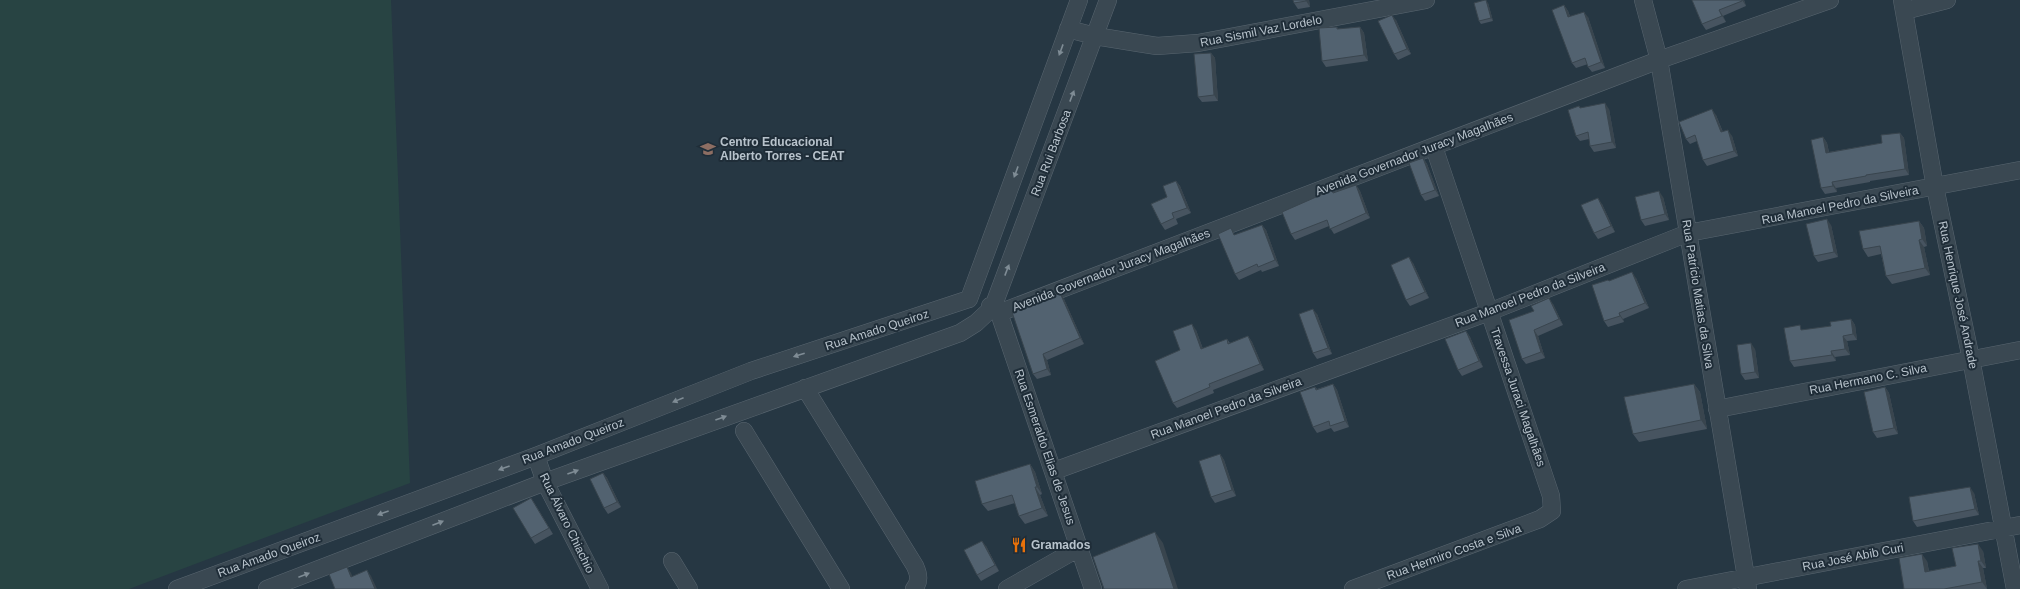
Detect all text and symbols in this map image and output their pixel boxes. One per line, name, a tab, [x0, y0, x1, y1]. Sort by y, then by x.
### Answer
street label: Rua Sismil Vaz Lordelo	[1199, 12, 1323, 50]
one-way arrow	[1057, 44, 1063, 56]
one-way arrow	[1070, 90, 1076, 102]
street label: Rua Rui Barbosa	[1028, 108, 1074, 198]
street label: Avenida Governador Juracy Magalhães	[1313, 110, 1515, 198]
place label: Centro Educacional Alberto Torres - CEAT	[720, 135, 845, 163]
school or university icon: Centro Educacional Alberto Torres - CEAT	[699, 140, 717, 158]
one-way arrow	[1012, 166, 1018, 178]
street label: Rua Manoel Pedro da Silveira	[1760, 183, 1920, 227]
street label: Rua Patrício Matias da Silva	[1679, 218, 1717, 370]
street label: Rua Henrique José Andrade	[1935, 220, 1981, 371]
street label: Avenida Governador Juracy Magalhães	[1010, 226, 1212, 314]
street label: Rua Manoel Pedro da Silveira	[1453, 260, 1607, 330]
one-way arrow	[1004, 264, 1010, 276]
street label: Rua Amado Queiroz	[823, 307, 931, 353]
street label: Travessa Juraci Magalhães	[1488, 326, 1548, 468]
one-way arrow	[793, 352, 805, 358]
street label: Rua Hermano C. Silva	[1808, 361, 1928, 397]
street label: Rua Esmeraldo Elias de Jesus	[1012, 367, 1078, 527]
street label: Rua Manoel Pedro da Silveira	[1149, 374, 1304, 442]
one-way arrow	[672, 397, 683, 403]
street label: Rua Amado Queiroz	[520, 415, 626, 467]
one-way arrow	[716, 415, 728, 421]
one-way arrow	[498, 465, 510, 471]
one-way arrow	[567, 469, 579, 475]
street label: Rua Álvaro Chiachio	[537, 470, 598, 576]
one-way arrow	[376, 511, 388, 517]
one-way arrow	[433, 520, 445, 526]
street label: Rua Hermiro Costa e Silva	[1385, 521, 1523, 583]
street label: Rua Amado Queiroz	[216, 530, 322, 580]
restaurant icon: Gramados	[1010, 536, 1028, 554]
place label: Gramados	[1031, 538, 1091, 552]
street label: Rua José Abib Curi	[1801, 540, 1905, 574]
one-way arrow	[298, 571, 310, 577]

